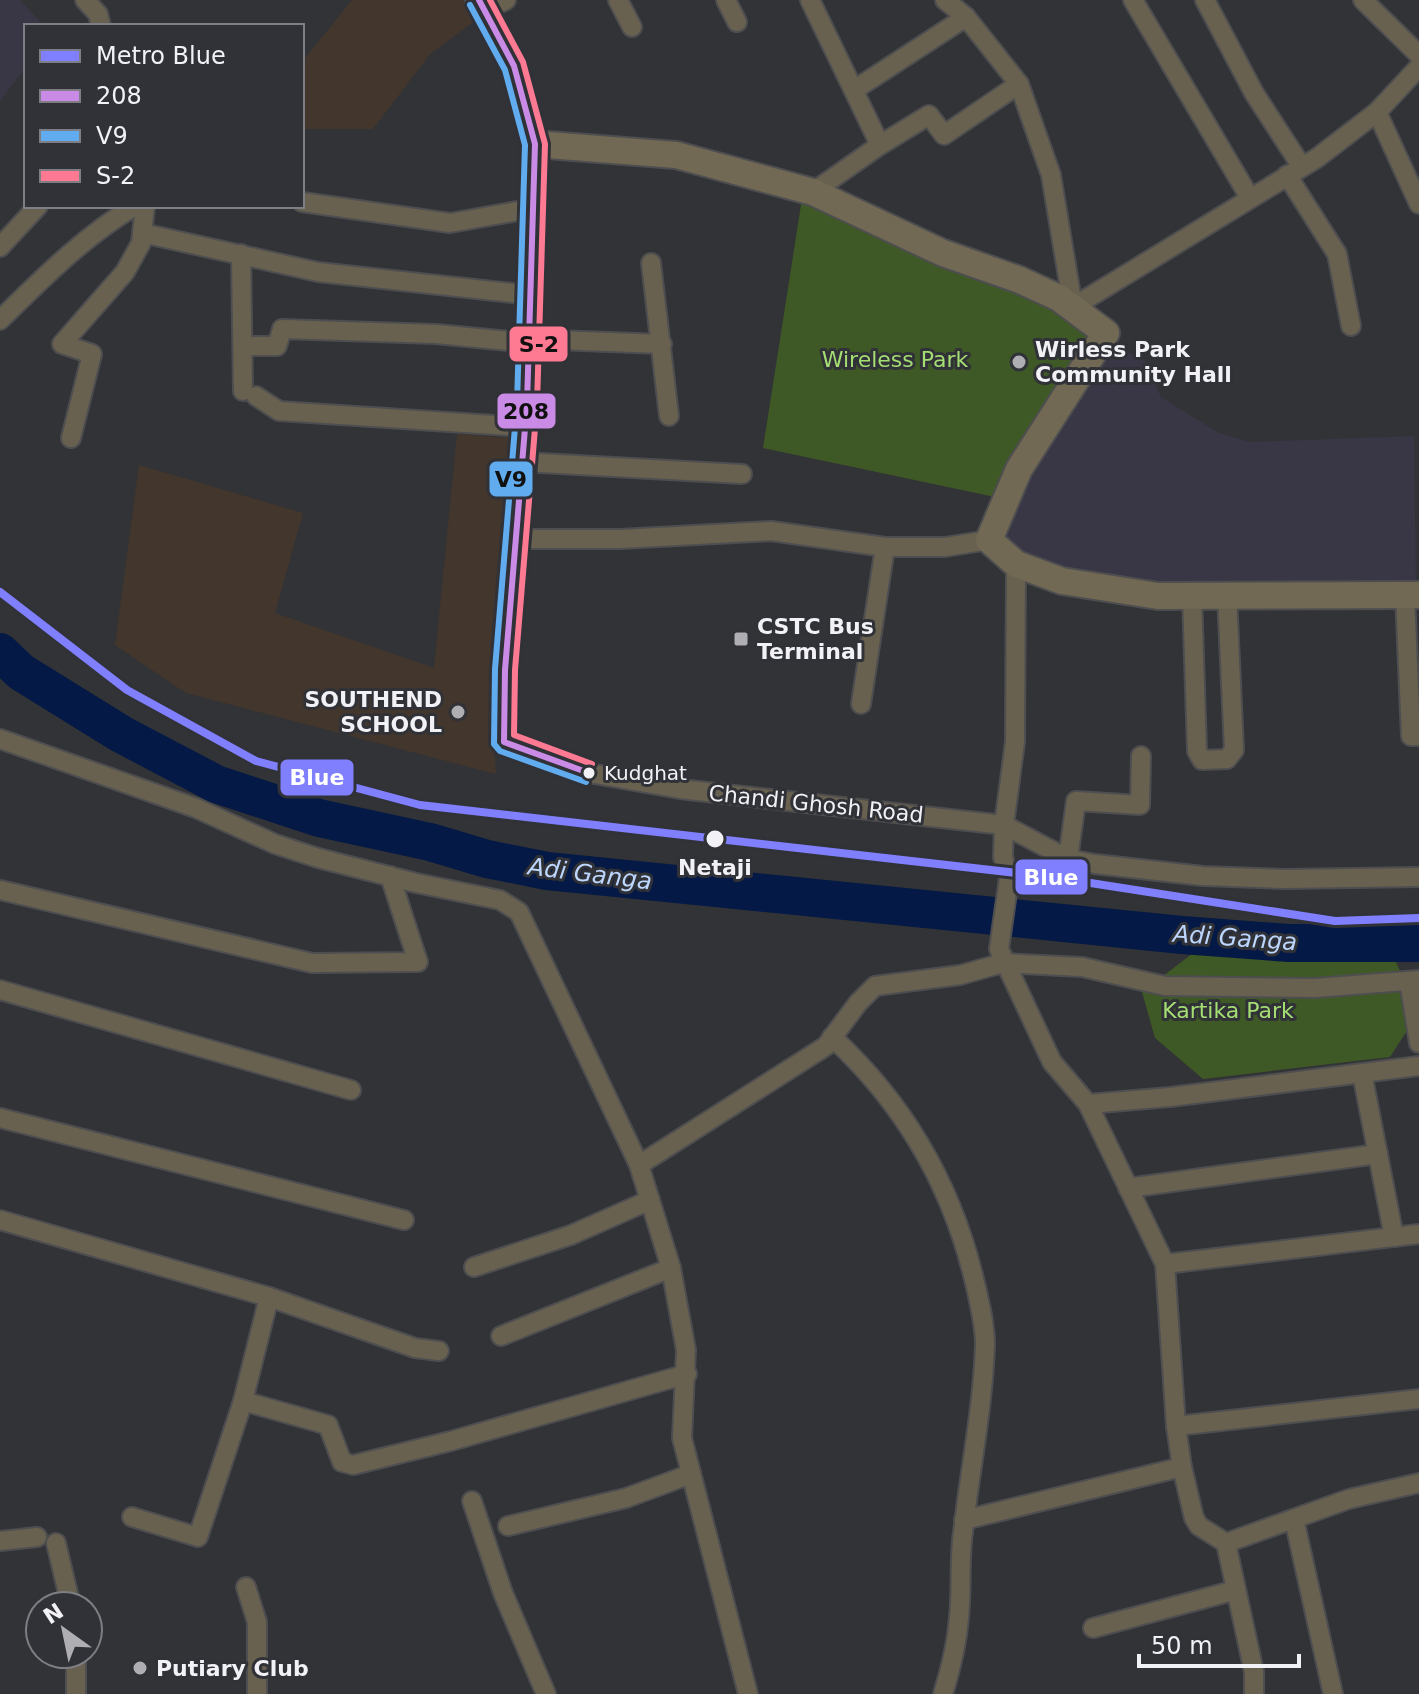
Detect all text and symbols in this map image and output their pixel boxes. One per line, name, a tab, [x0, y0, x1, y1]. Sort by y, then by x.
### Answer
legend	[24, 24, 304, 208]
text: Metro Blue	[96, 42, 226, 70]
text: 208	[96, 82, 142, 110]
text: V9	[96, 122, 128, 150]
text: S-2	[96, 162, 135, 190]
line badge: S-2	[508, 325, 569, 363]
text: S-2	[519, 332, 559, 357]
place label: Wirless Park Community Hall	[1035, 337, 1232, 387]
park label: Wireless Park	[822, 347, 969, 372]
marker: Wirless Park Community Hall	[1010, 353, 1028, 371]
line badge: 208	[496, 392, 557, 430]
text: 208	[503, 399, 549, 424]
line badge: V9	[488, 460, 534, 498]
text: V9	[495, 467, 527, 492]
place label: CSTC Bus Terminal	[757, 614, 874, 664]
marker: CSTC Bus Terminal	[732, 630, 750, 648]
place label: SOUTHEND SCHOOL	[304, 687, 442, 737]
marker: SOUTHEND SCHOOL	[449, 703, 467, 721]
line badge: Blue	[279, 758, 355, 797]
place label: Kudghat	[604, 761, 687, 785]
text: Blue	[290, 765, 344, 790]
marker: Kudghat	[581, 765, 597, 781]
street label: Chandi Ghosh Road	[707, 780, 925, 828]
marker: Netaji	[704, 828, 726, 850]
water label: Adi Ganga	[525, 852, 653, 895]
place label: Netaji	[678, 855, 752, 880]
line badge: Blue	[1014, 858, 1089, 896]
text: Blue	[1024, 865, 1078, 890]
water label: Adi Ganga	[1170, 920, 1298, 956]
park label: Kartika Park	[1162, 998, 1294, 1023]
north arrow	[24, 1590, 104, 1670]
text: N	[39, 1598, 68, 1629]
scale bar	[1139, 1618, 1299, 1668]
text: 50 m	[1151, 1632, 1213, 1660]
place label: Putiary Club	[156, 1656, 309, 1681]
marker: Putiary Club	[131, 1659, 149, 1677]

